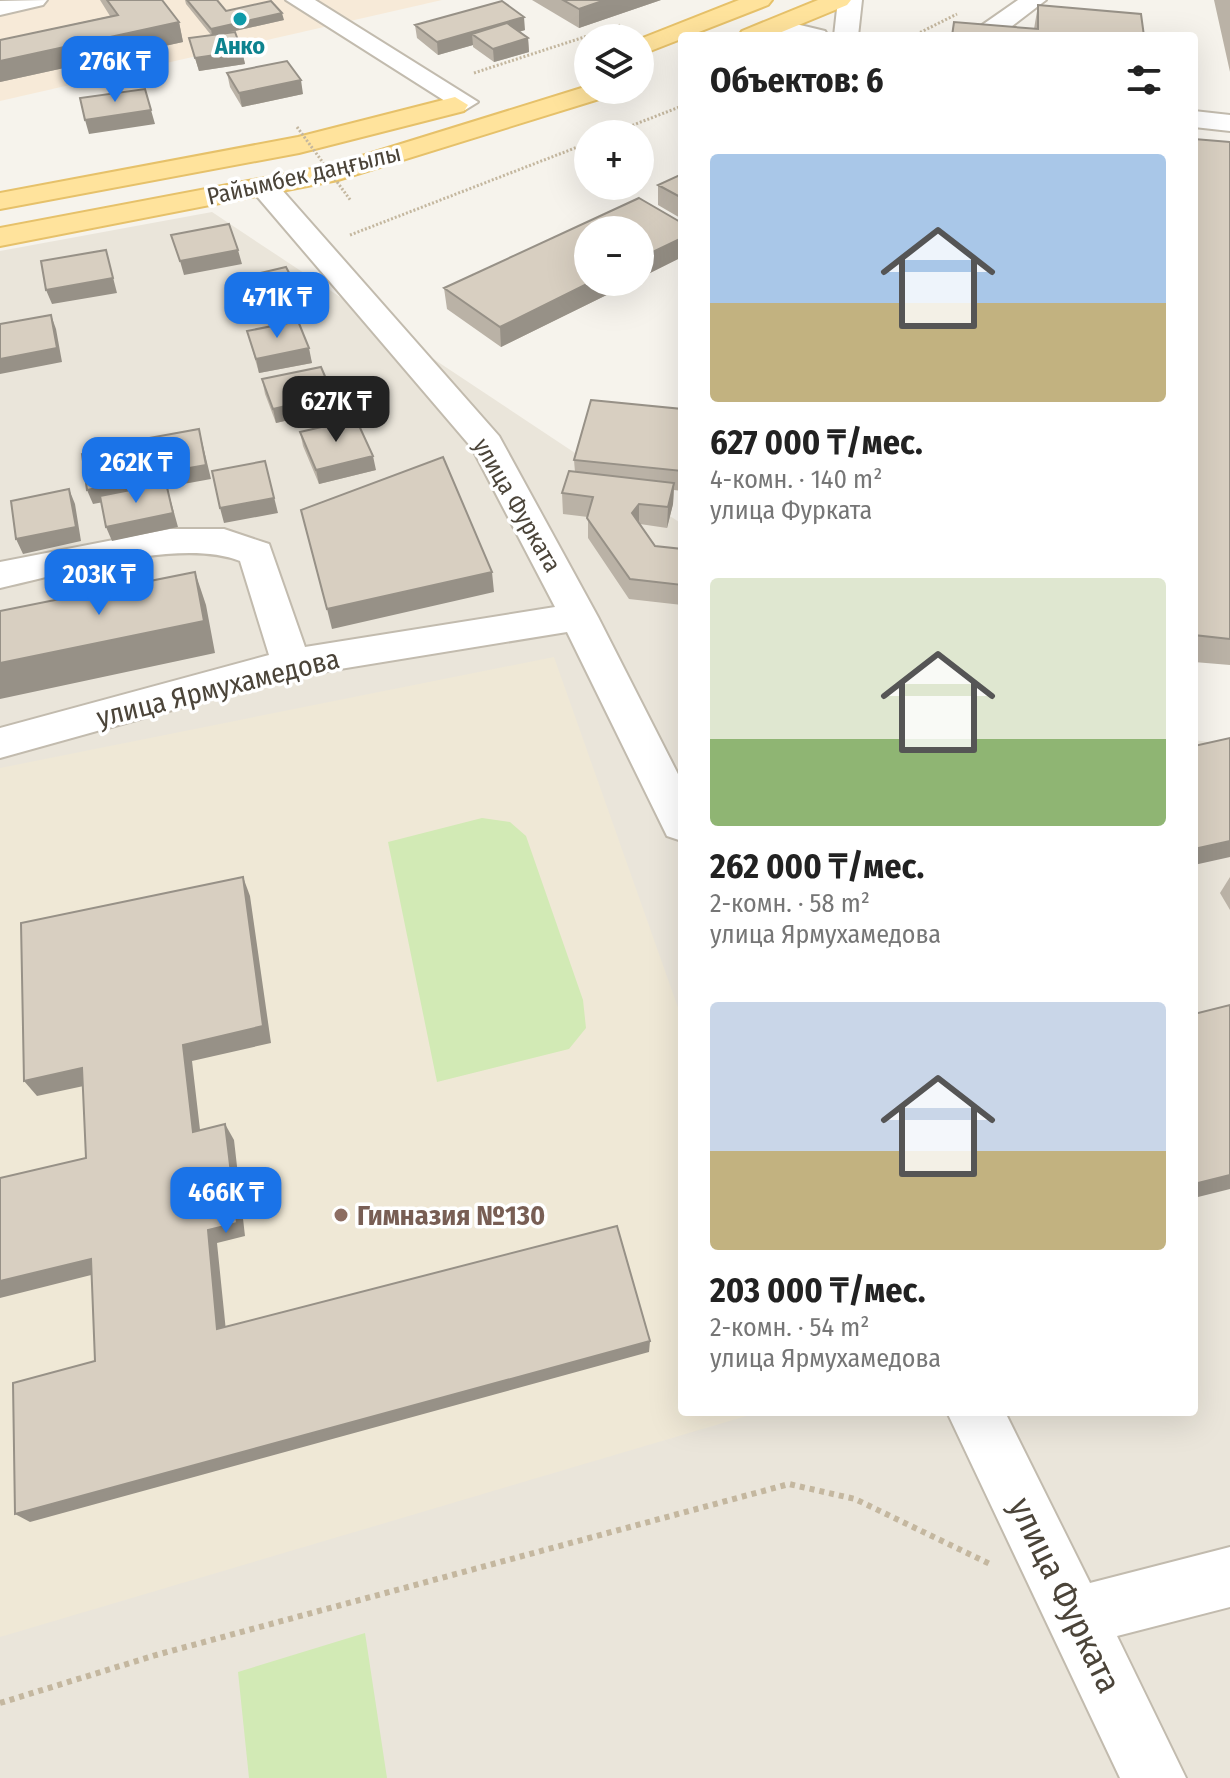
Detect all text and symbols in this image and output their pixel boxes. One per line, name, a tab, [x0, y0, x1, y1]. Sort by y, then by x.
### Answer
marker: Анко	[231, 10, 249, 28]
map controls	[574, 24, 654, 296]
button: layers	[574, 24, 654, 104]
place label: Анко	[214, 32, 265, 60]
pin: 276K ₸	[50, 36, 180, 104]
text: 276K ₸	[80, 46, 150, 77]
icon: filters	[1122, 58, 1166, 102]
text: Объектов: 6	[710, 60, 884, 101]
button: +	[574, 120, 654, 200]
street label: Райымбек даңғылы	[204, 139, 404, 211]
icon: home	[866, 206, 1010, 350]
button: −	[574, 216, 654, 296]
pin: 471K ₸	[212, 272, 342, 340]
text: 471K ₸	[242, 282, 312, 313]
pin: 627K ₸	[271, 376, 401, 444]
text: 627K ₸	[300, 386, 372, 417]
text: 627 000 ₸/мес.	[710, 422, 923, 463]
street label: улица Фурката	[467, 433, 567, 577]
pin: 262K ₸	[71, 437, 201, 505]
text: 262K ₸	[100, 447, 172, 478]
text: 4-комн. · 140 m²	[710, 464, 882, 495]
text: улица Фурката	[710, 495, 872, 526]
pin: 203K ₸	[34, 549, 164, 617]
text: 203K ₸	[63, 559, 135, 590]
icon: home	[866, 630, 1010, 774]
street label: улица Ярмухамедова	[93, 642, 343, 734]
text: 262 000 ₸/мес.	[710, 846, 924, 887]
text: 2-комн. · 58 m²	[710, 888, 870, 919]
text: улица Ярмухамедова	[710, 919, 941, 950]
icon: home	[866, 1054, 1010, 1198]
pin: 466K ₸	[161, 1167, 291, 1235]
text: 466K ₸	[188, 1177, 264, 1208]
place label: Гимназия №130	[357, 1199, 545, 1232]
marker: Гимназия №130	[332, 1206, 350, 1224]
text: 203 000 ₸/мес.	[710, 1270, 925, 1311]
text: 2-комн. · 54 m²	[710, 1312, 870, 1343]
text: улица Ярмухамедова	[710, 1343, 941, 1374]
street label: улица Фурката	[1000, 1491, 1130, 1699]

